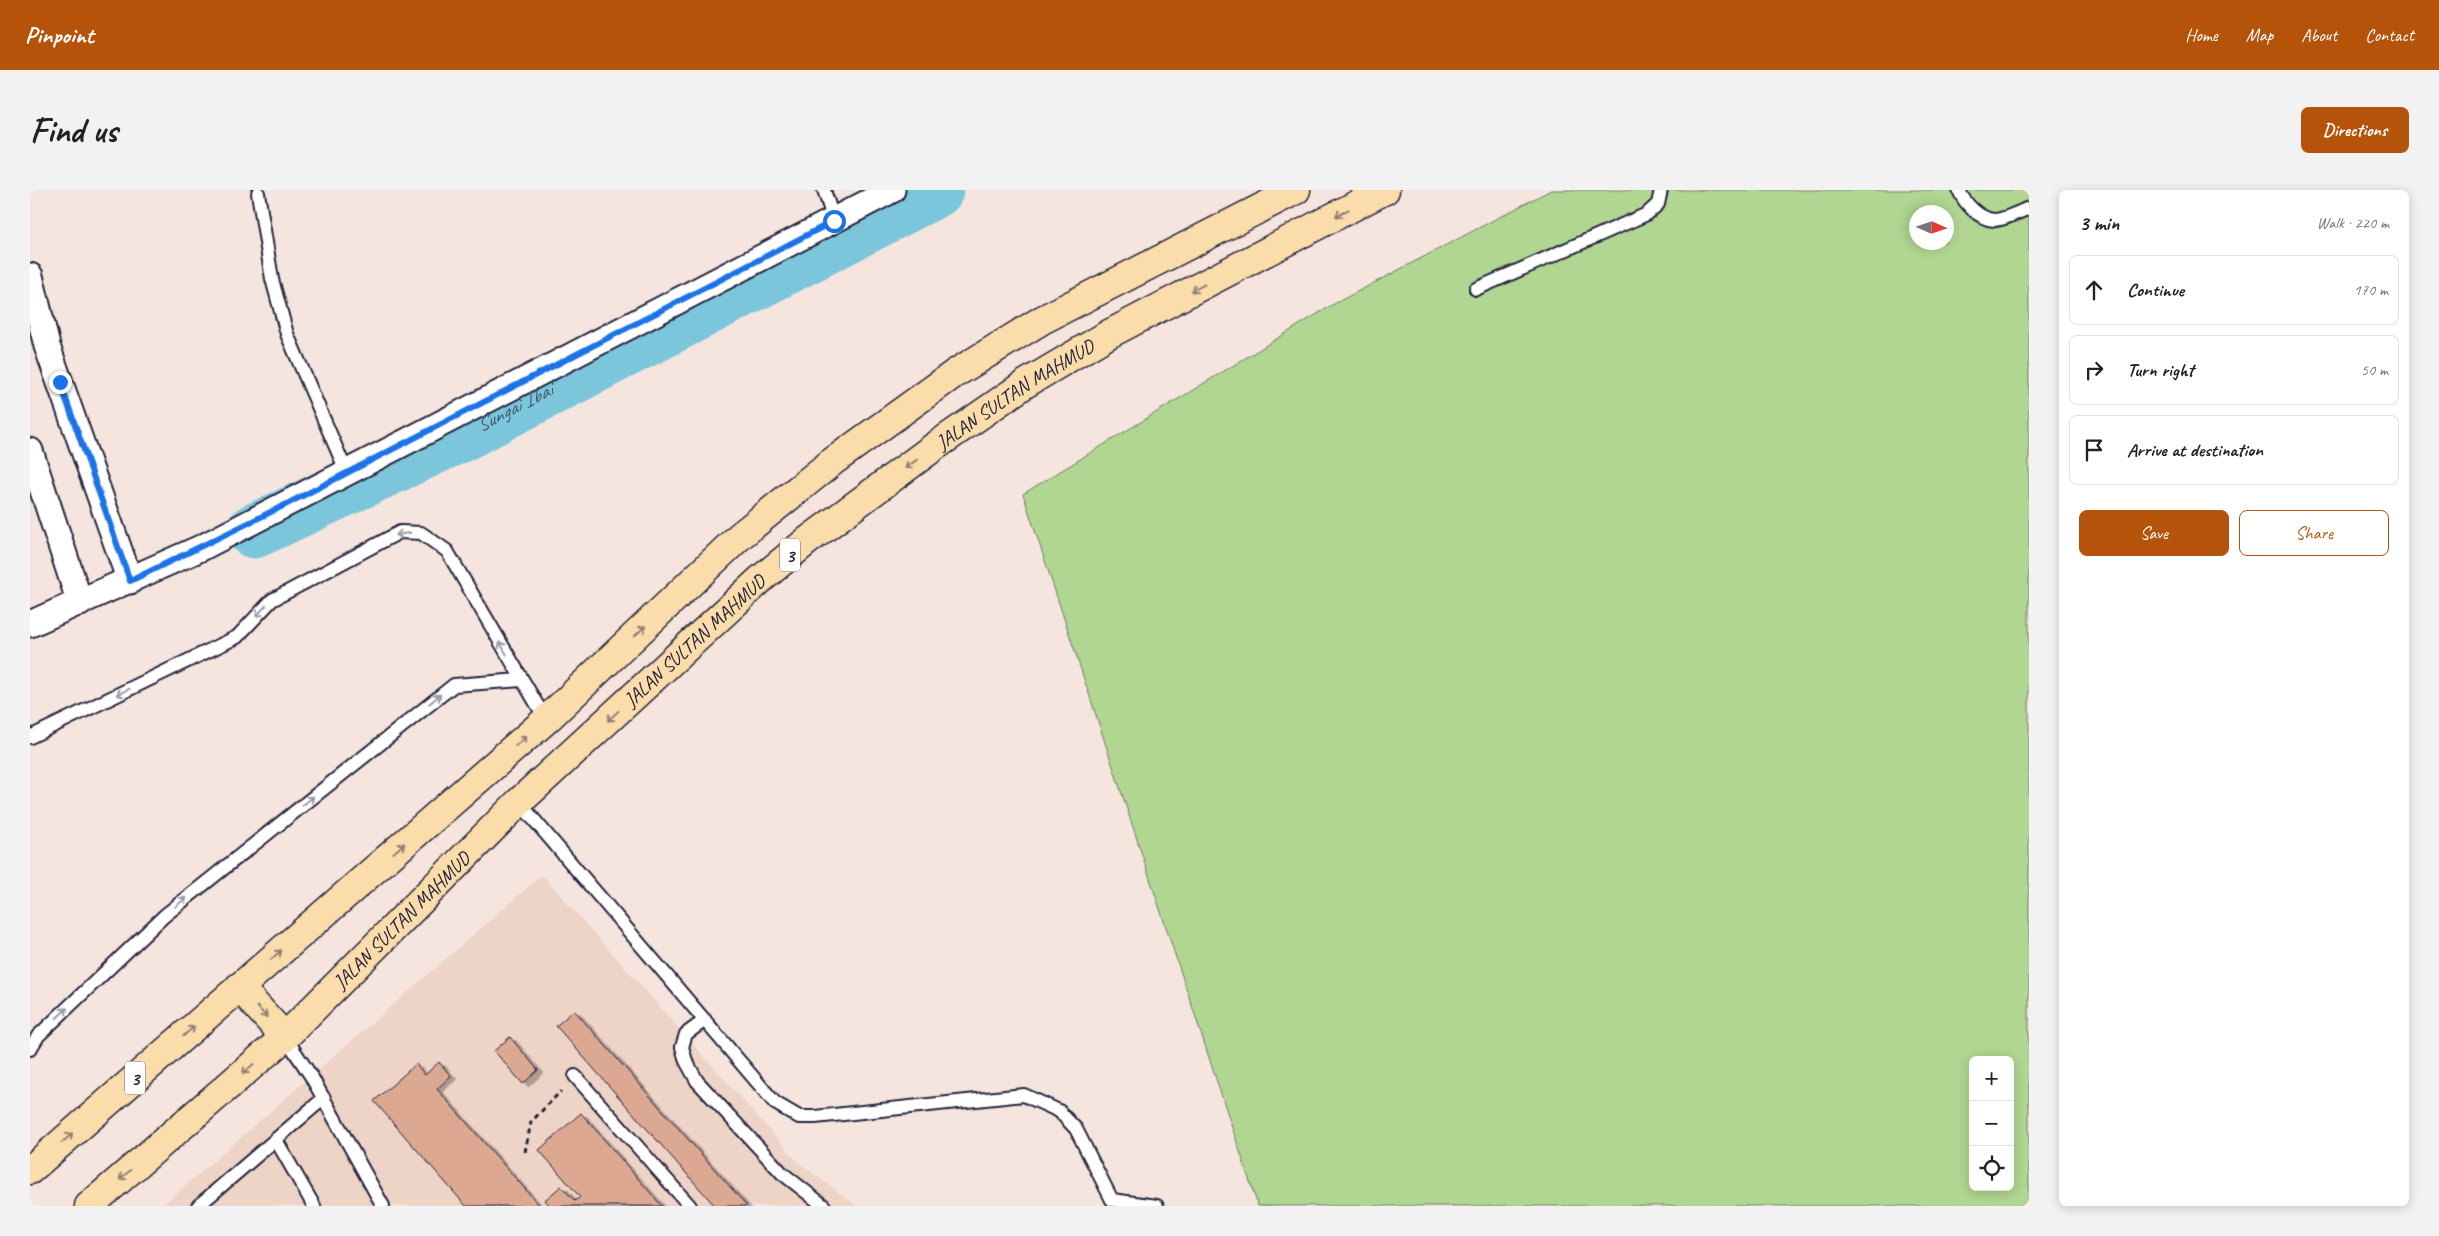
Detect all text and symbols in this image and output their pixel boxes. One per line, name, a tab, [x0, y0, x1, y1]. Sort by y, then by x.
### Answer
text: Pinpoint	[25, 20, 94, 50]
text: Home	[2185, 24, 2218, 46]
text: Map	[2246, 24, 2273, 46]
text: About	[2301, 24, 2337, 46]
text: Contact	[2365, 24, 2414, 46]
button: Directions	[2301, 107, 2409, 153]
text: Find us	[30, 108, 117, 153]
north arrow	[1909, 205, 1954, 250]
one-way arrow	[1334, 208, 1349, 218]
route start	[823, 210, 846, 233]
text: 3 min	[2079, 210, 2119, 236]
text: Walk · 220 m	[2317, 213, 2389, 233]
icon: ahead	[2080, 276, 2108, 304]
text: Continue	[2127, 278, 2184, 302]
text: 170 m	[2354, 280, 2388, 300]
one-way arrow	[1190, 283, 1205, 293]
street label: JALAN SULTAN MAHMUD	[930, 333, 1100, 456]
icon: right	[2080, 356, 2108, 384]
text: Turn right	[2127, 358, 2194, 382]
text: 50 m	[2361, 360, 2388, 380]
route end	[49, 371, 72, 394]
water label: Sungai Ibai	[471, 374, 561, 438]
icon: arrive	[2080, 436, 2108, 464]
text: Arrive at destination	[2127, 438, 2263, 462]
one-way arrow	[904, 459, 918, 469]
button: Save	[2079, 510, 2229, 556]
button: Share	[2239, 510, 2389, 556]
one-way arrow	[395, 529, 411, 539]
road number: 3	[780, 538, 800, 572]
street label: JALAN SULTAN MAHMUD	[618, 568, 772, 713]
one-way arrow	[255, 605, 267, 617]
one-way arrow	[634, 625, 646, 637]
one-way arrow	[497, 642, 507, 656]
one-way arrow	[116, 688, 131, 697]
one-way arrow	[428, 694, 441, 705]
one-way arrow	[607, 710, 619, 722]
one-way arrow	[515, 736, 528, 747]
one-way arrow	[301, 795, 314, 806]
one-way arrow	[392, 842, 405, 854]
street label: JALAN SULTAN MAHMUD	[327, 845, 477, 995]
one-way arrow	[174, 896, 187, 907]
one-way arrow	[269, 949, 282, 960]
one-way arrow	[256, 1005, 267, 1018]
one-way arrow	[56, 1007, 69, 1019]
one-way arrow	[183, 1025, 196, 1036]
map controls	[1969, 1056, 2014, 1191]
button: +	[1969, 1056, 2014, 1101]
road number: 3	[125, 1061, 145, 1094]
one-way arrow	[241, 1063, 254, 1075]
button: −	[1969, 1101, 2014, 1146]
one-way arrow	[60, 1132, 73, 1143]
button: locate	[1969, 1146, 2014, 1191]
one-way arrow	[118, 1170, 131, 1181]

